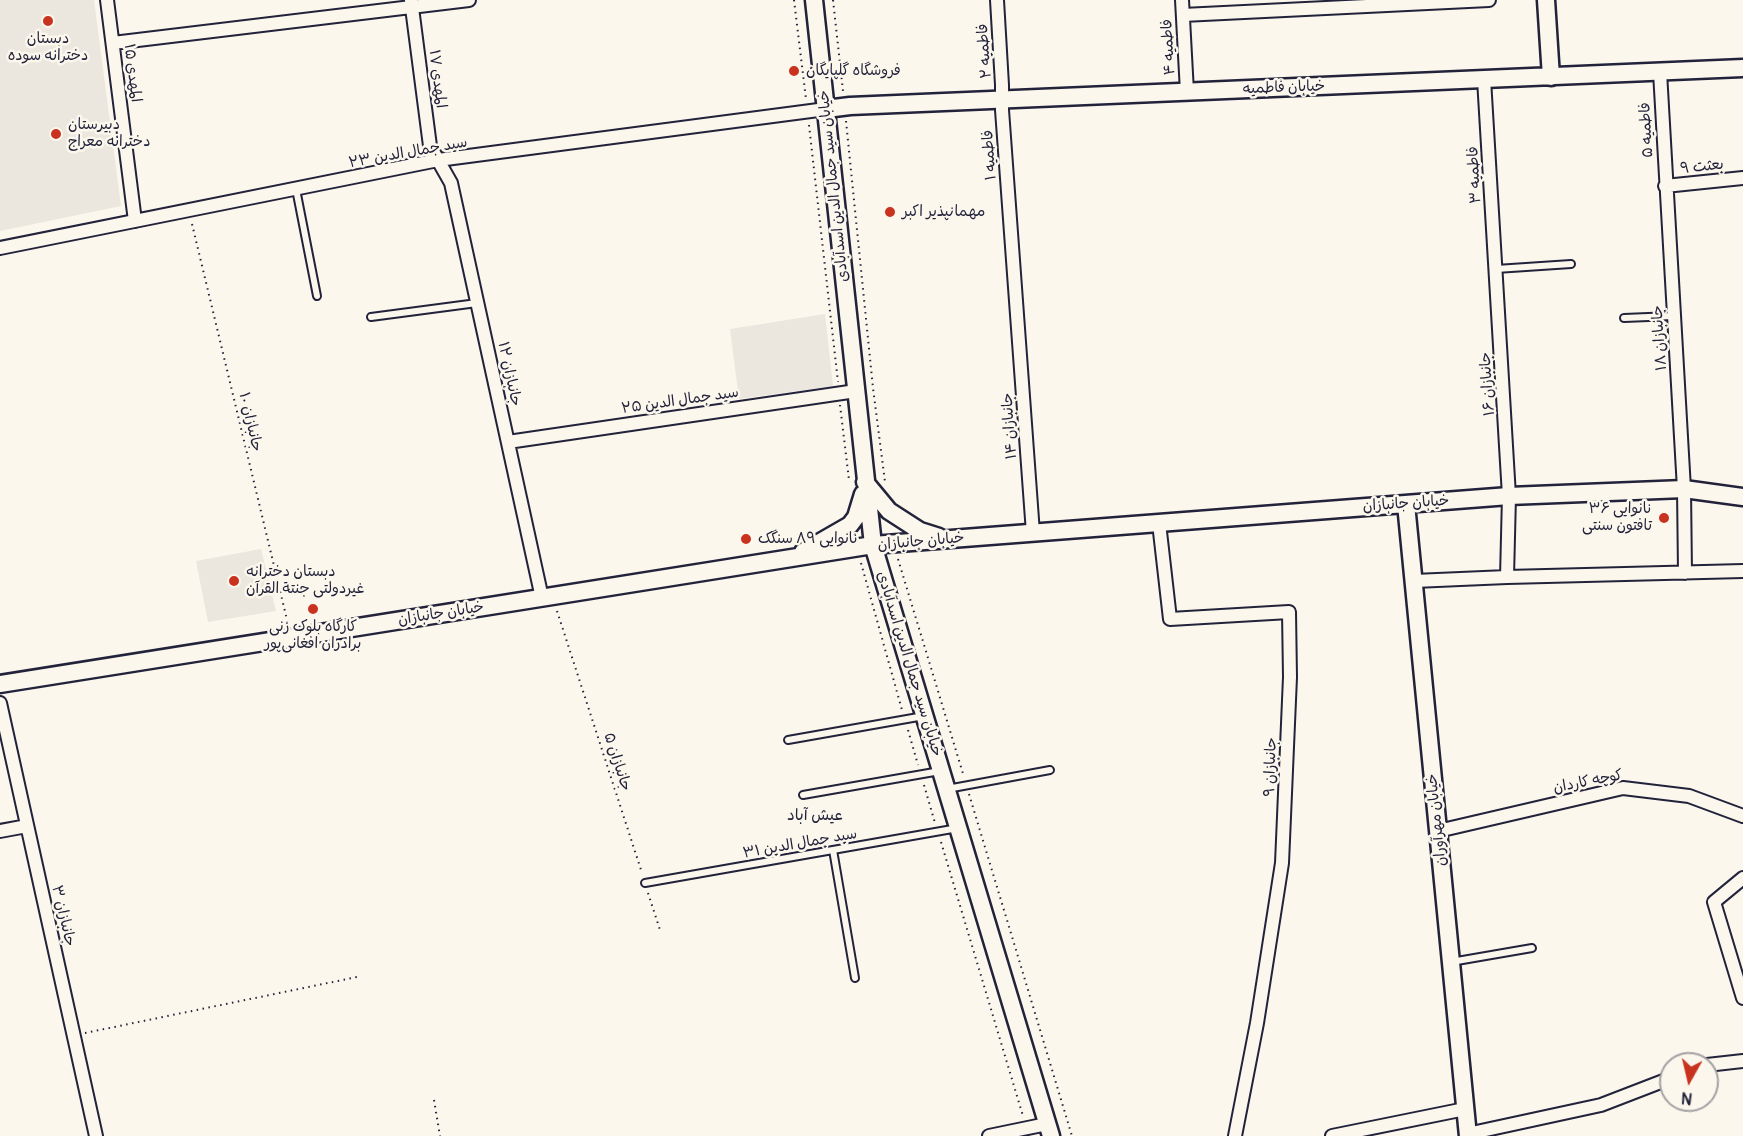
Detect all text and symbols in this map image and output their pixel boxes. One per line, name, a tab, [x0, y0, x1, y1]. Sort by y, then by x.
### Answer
marker: دبستان دخترانه سوده	[41, 14, 55, 28]
street label: فاطمیه ۴	[1159, 18, 1179, 76]
street label: فاطمیه ۲	[974, 23, 996, 79]
place label: دبستان دخترانه سوده	[8, 30, 88, 65]
street label: المهدی ۱۵	[119, 43, 145, 103]
street label: المهدی ۱۷	[424, 49, 450, 109]
place label: فروشگاه گلپایگان	[806, 62, 901, 80]
marker: فروشگاه گلپایگان	[787, 64, 801, 78]
street label: خیابان فاطمیه	[1243, 78, 1325, 98]
street label: خیابان سید جمال الدین اسدآبادی	[815, 89, 853, 283]
street label: فاطمیه ۵	[1637, 102, 1657, 158]
place label: دبیرستان دخترانه معراج	[68, 116, 150, 151]
marker: دبیرستان دخترانه معراج	[49, 127, 63, 141]
street label: فاطمیه ۱	[979, 129, 1001, 181]
street label: سید جمال الدین ۲۳	[347, 134, 469, 172]
street label: فاطمیه ۳	[1465, 146, 1485, 204]
street label: بعثت ۹	[1679, 156, 1725, 178]
place label: مهمانپذیر اکبر	[902, 203, 985, 221]
marker: مهمانپذیر اکبر	[883, 205, 897, 219]
street label: جانبازان ۱۸	[1649, 305, 1671, 371]
street label: جانبازان ۱۲	[493, 340, 525, 408]
street label: جانبازان ۱۶	[1477, 351, 1499, 417]
street label: سید جمال الدین ۲۵	[620, 384, 740, 418]
street label: جانبازان ۱۰	[234, 391, 266, 453]
street label: جانبازان ۱۴	[999, 392, 1021, 460]
street label: خیابان جانبازان	[1362, 492, 1450, 516]
place label: نانوایی ۳۶ تافتون سنتی	[1582, 500, 1652, 535]
marker: نانوایی ۳۶ تافتون سنتی	[1657, 511, 1671, 525]
street label: خیابان جانبازان	[877, 529, 965, 555]
place label: نانوایی ۸۹ سنگک	[758, 530, 858, 548]
marker: نانوایی ۸۹ سنگک	[739, 532, 753, 546]
place label: دبستان دخترانه غیردولتی جنتة القرآن	[246, 563, 364, 598]
street label: خیابان سید جمال الدین اسدآبادی	[872, 569, 946, 759]
marker: دبستان دخترانه غیردولتی جنتة القرآن	[227, 574, 241, 588]
street label: خیابان جانبازان	[397, 598, 485, 630]
marker: کارگاه بلوک زنی برادران افغانی‌پور	[306, 602, 320, 616]
place label: کارگاه بلوک زنی برادران افغانی‌پور	[265, 618, 361, 653]
street label: جانبازان ۵	[599, 731, 635, 793]
street label: جانبازان ۹	[1261, 737, 1281, 797]
street label: کوچه کاردان	[1552, 766, 1624, 798]
street label: خیابان مهرآوران	[1423, 773, 1451, 867]
district label: عیش آباد	[787, 806, 843, 826]
street label: سید جمال الدین ۳۱	[741, 825, 859, 863]
street label: جانبازان ۳	[47, 884, 79, 948]
north arrow	[1659, 1052, 1719, 1112]
text: N	[1680, 1087, 1694, 1109]

